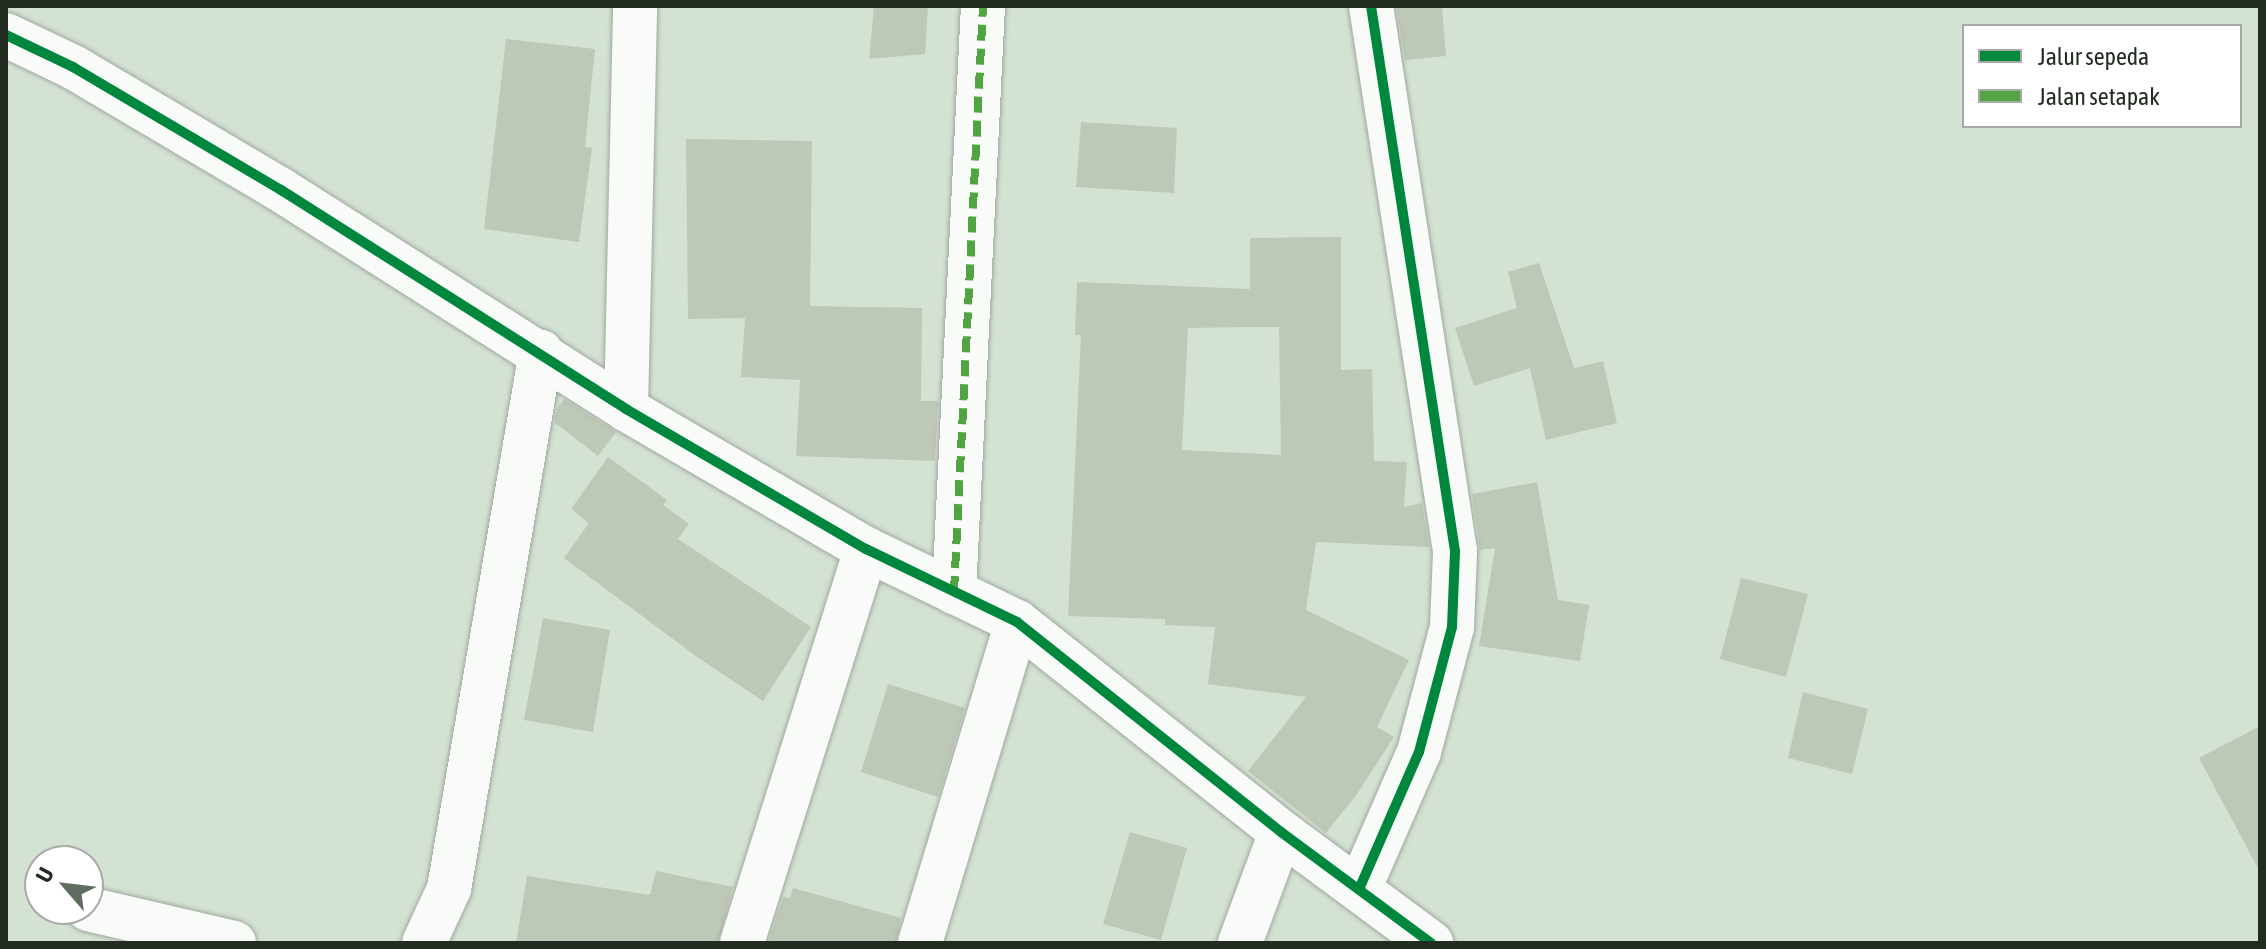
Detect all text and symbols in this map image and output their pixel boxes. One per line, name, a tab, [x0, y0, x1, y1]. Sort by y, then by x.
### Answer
legend	[1962, 24, 2242, 128]
text: Jalur sepeda	[2038, 43, 2149, 70]
text: Jalan setapak	[2038, 83, 2160, 110]
north arrow	[24, 845, 104, 925]
text: U	[30, 863, 59, 887]

